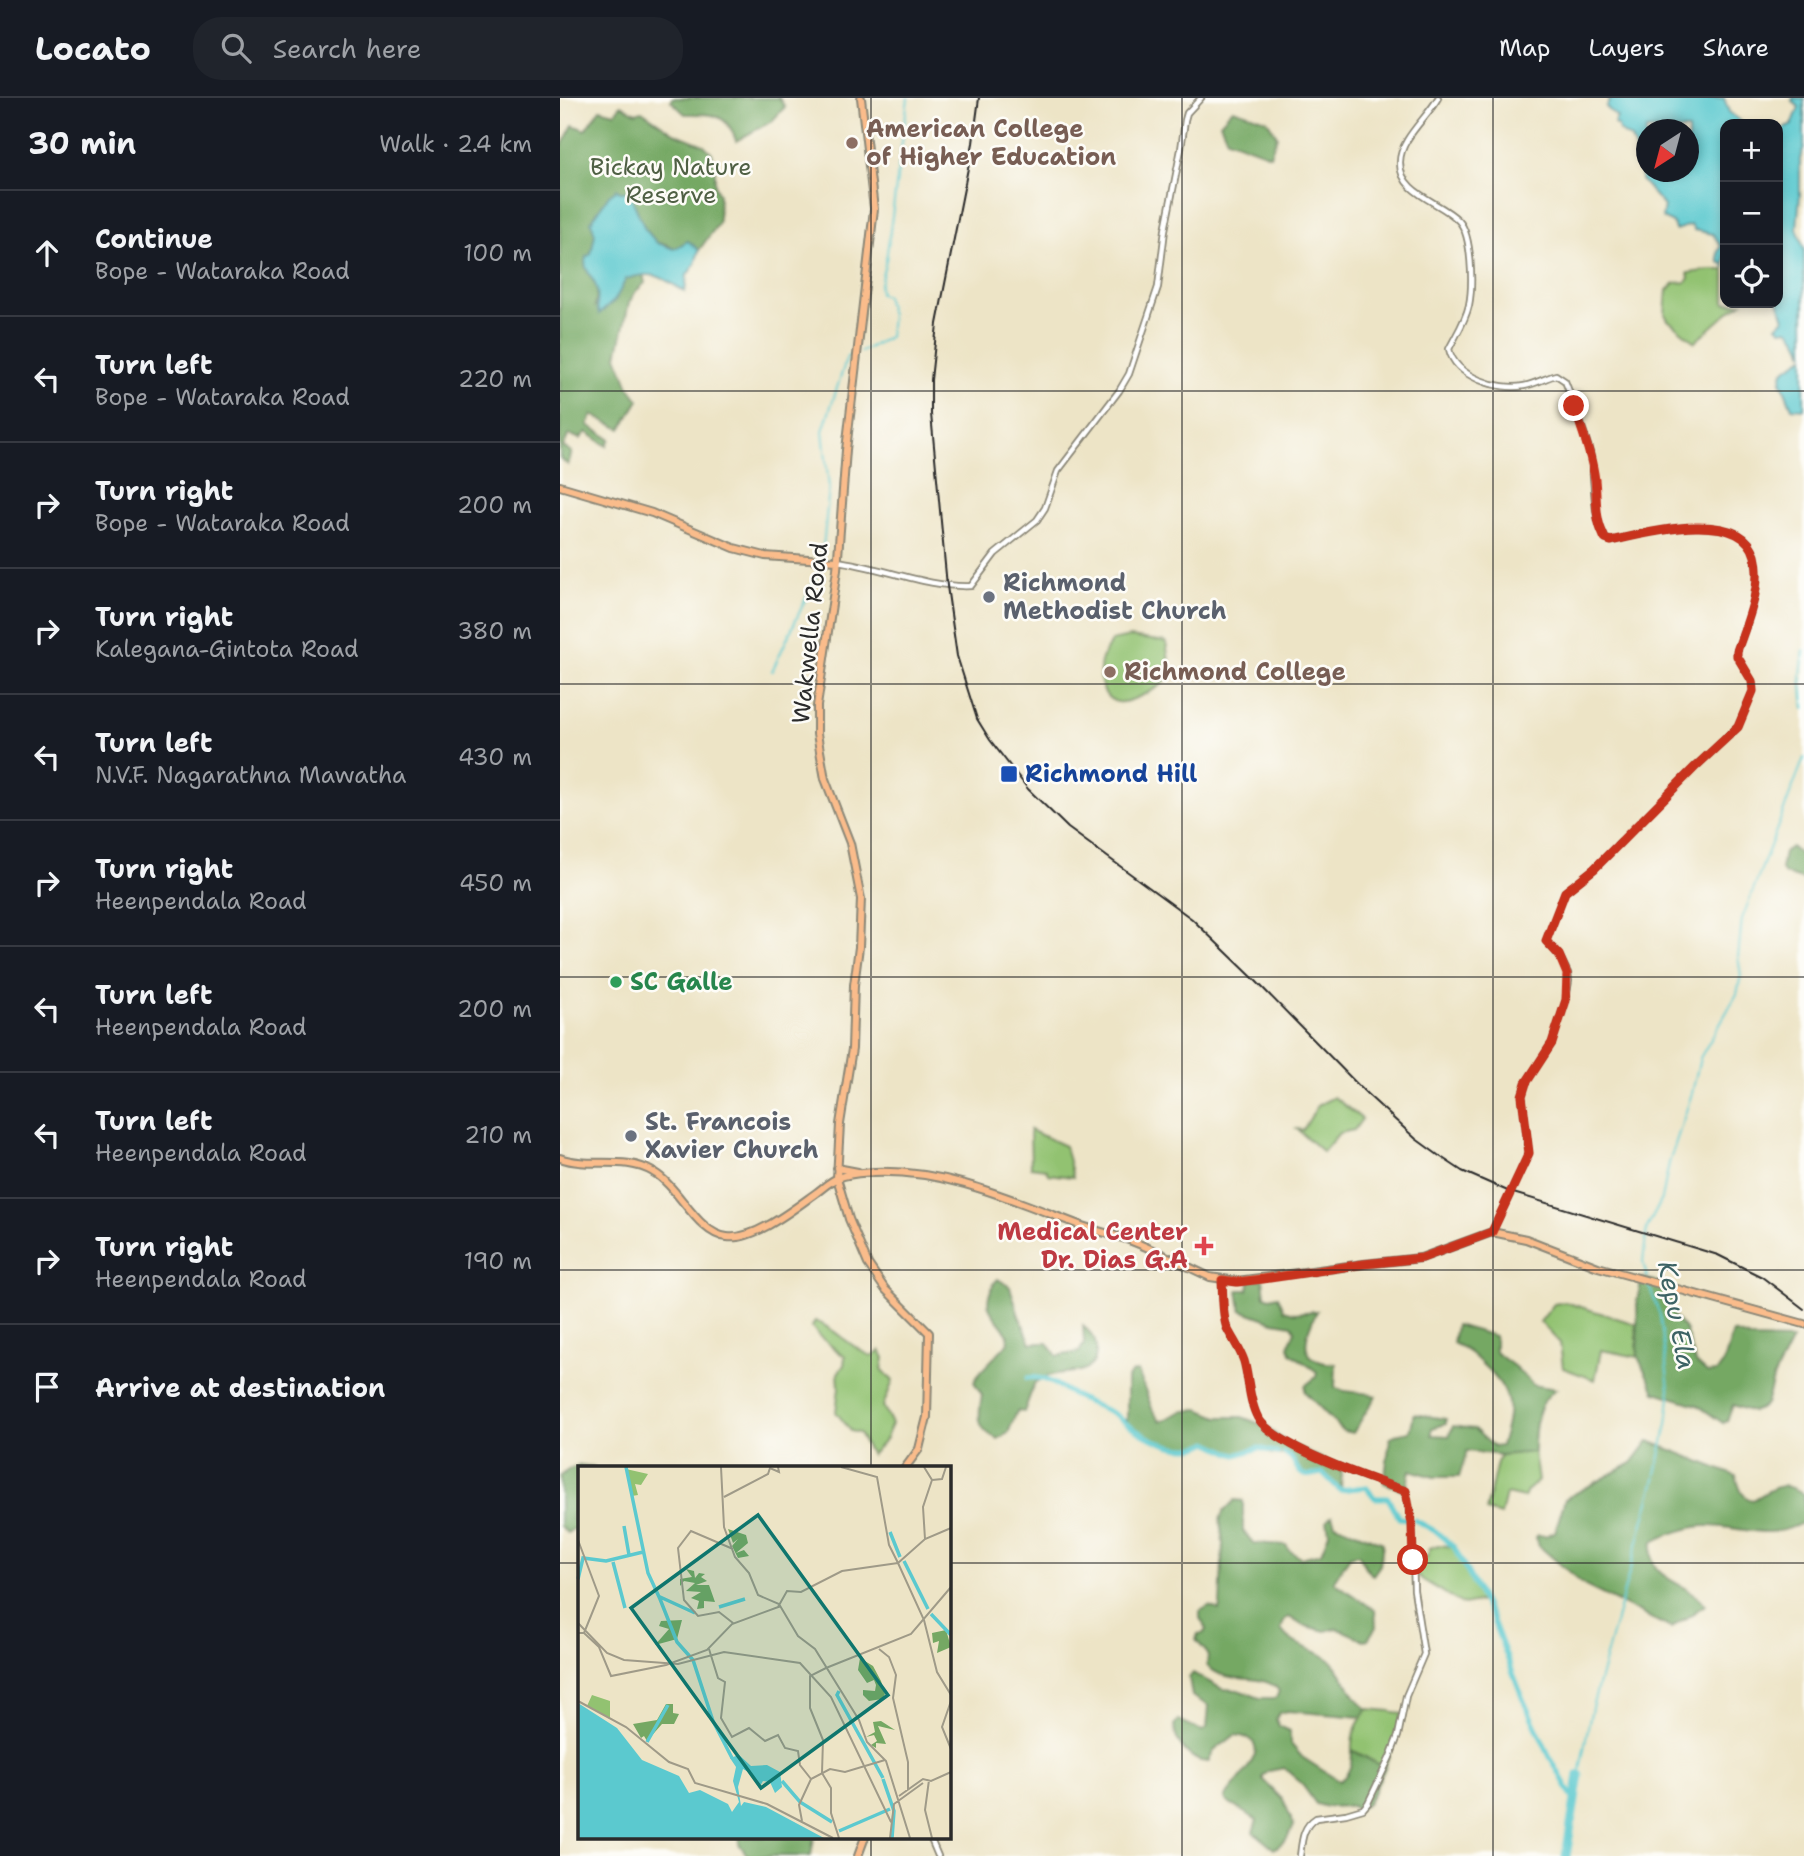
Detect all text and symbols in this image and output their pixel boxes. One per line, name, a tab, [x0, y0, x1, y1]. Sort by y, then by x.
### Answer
search box	[193, 17, 683, 80]
text: Locato	[35, 26, 151, 71]
icon: search	[217, 29, 255, 67]
text: Search here	[273, 31, 421, 66]
text: Map	[1499, 32, 1550, 64]
text: Layers	[1588, 32, 1665, 64]
text: Share	[1703, 32, 1769, 64]
place label: American College of Higher Education	[866, 113, 1116, 173]
north arrow	[1636, 119, 1699, 182]
map controls	[1720, 119, 1783, 308]
button: +	[1720, 119, 1783, 182]
text: 30 min	[28, 123, 136, 164]
text: Walk · 2.4 km	[379, 129, 532, 159]
marker: American College of Higher Education	[844, 135, 860, 151]
park label: Bickay Nature Reserve	[590, 151, 752, 211]
button: −	[1720, 182, 1783, 245]
text: Continue	[95, 221, 213, 256]
icon: ahead	[28, 234, 66, 272]
text: 100 m	[463, 238, 532, 268]
button: locate	[1720, 245, 1783, 308]
text: Bope - Wataraka Road	[95, 256, 350, 286]
text: Turn left	[95, 347, 212, 382]
icon: left	[28, 360, 66, 398]
text: 220 m	[458, 364, 532, 394]
text: Bope - Wataraka Road	[95, 382, 350, 412]
route end	[1558, 390, 1589, 421]
text: Turn right	[95, 473, 233, 508]
icon: right	[28, 486, 66, 524]
text: 200 m	[457, 490, 532, 520]
text: Bope - Wataraka Road	[95, 508, 350, 538]
street label: Wakwella Road	[785, 541, 835, 725]
place label: Richmond Methodist Church	[1003, 567, 1227, 627]
marker: Richmond Methodist Church	[981, 589, 997, 605]
text: Turn right	[95, 599, 233, 634]
icon: right	[28, 612, 66, 650]
text: 380 m	[457, 616, 532, 646]
text: Kalegana-Gintota Road	[95, 634, 359, 664]
place label: Richmond College	[1124, 656, 1346, 688]
marker: Richmond College	[1102, 664, 1118, 680]
text: Turn left	[95, 725, 212, 760]
icon: left	[28, 738, 66, 776]
text: 430 m	[458, 742, 532, 772]
place label: Richmond Hill	[1025, 758, 1197, 790]
text: N.V.F. Nagarathna Mawatha	[95, 760, 406, 790]
marker: Richmond Hill	[999, 764, 1019, 784]
text: Turn right	[95, 851, 233, 886]
icon: right	[28, 864, 66, 902]
text: 450 m	[459, 868, 532, 898]
text: Heenpendala Road	[95, 886, 307, 916]
place label: SC Galle	[630, 966, 733, 998]
marker: SC Galle	[608, 974, 624, 990]
text: Turn left	[95, 977, 212, 1012]
icon: left	[28, 990, 66, 1028]
text: 200 m	[457, 994, 532, 1024]
text: Heenpendala Road	[95, 1012, 307, 1042]
text: Turn left	[95, 1103, 212, 1138]
place label: St. Francois Xavier Church	[645, 1106, 818, 1166]
icon: left	[28, 1116, 66, 1154]
text: 210 m	[464, 1120, 532, 1150]
marker: St. Francois Xavier Church	[623, 1128, 639, 1144]
text: Heenpendala Road	[95, 1138, 307, 1168]
place label: Medical Center Dr. Dias G.A	[997, 1216, 1188, 1276]
text: Turn right	[95, 1229, 233, 1264]
marker: Medical Center Dr. Dias G.A	[1194, 1236, 1214, 1256]
icon: right	[28, 1242, 66, 1280]
text: 190 m	[464, 1246, 532, 1276]
water label: Kepu Ela	[1650, 1258, 1705, 1372]
text: Heenpendala Road	[95, 1264, 307, 1294]
icon: arrive	[28, 1368, 66, 1406]
text: Arrive at destination	[95, 1370, 385, 1405]
inset map	[578, 1466, 950, 1839]
route start	[1397, 1544, 1428, 1575]

